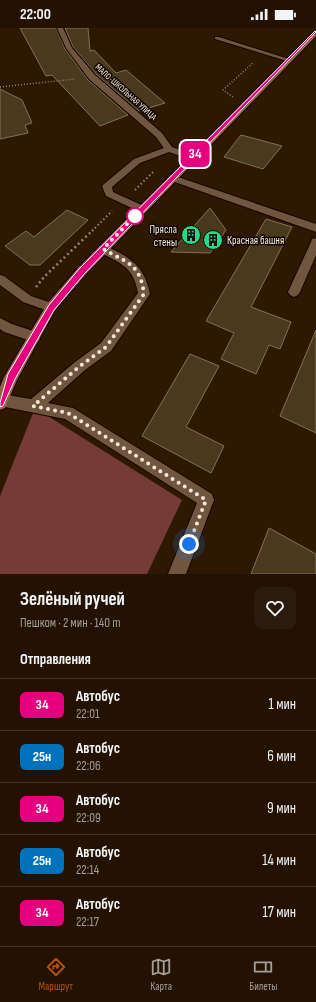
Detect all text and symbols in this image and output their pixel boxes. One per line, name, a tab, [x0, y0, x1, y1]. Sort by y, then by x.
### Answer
text: 22:00	[20, 5, 51, 24]
street label: МАЛО-ШКОЛЬНАЯ УЛИЦА	[93, 62, 159, 123]
line badge: 34	[177, 141, 213, 167]
text: 34	[189, 145, 201, 162]
unlabelled marker	[126, 207, 144, 225]
place label: Прясла стены	[150, 223, 177, 249]
building icon: Прясла стены	[180, 224, 202, 246]
building icon: Красная башня	[202, 229, 224, 251]
place label: Красная башня	[227, 234, 284, 247]
your location	[179, 534, 199, 554]
button: heart	[254, 587, 296, 629]
text: Зелёный ручей	[20, 588, 125, 611]
text: Пешком · 2 мин · 140 m	[20, 615, 121, 631]
text: Отправления	[20, 650, 91, 669]
text: Автобус	[76, 687, 120, 706]
text: 1 мин	[269, 695, 296, 714]
text: 34	[36, 696, 48, 713]
text: 22:01	[76, 706, 100, 722]
text: Автобус	[76, 739, 120, 758]
text: 6 мин	[267, 747, 296, 766]
text: 25н	[33, 748, 51, 765]
text: 22:06	[76, 758, 101, 774]
text: Автобус	[76, 791, 120, 810]
text: 9 мин	[267, 799, 296, 818]
text: 34	[36, 800, 48, 817]
text: 22:09	[76, 810, 101, 826]
text: Автобус	[76, 843, 120, 862]
text: 14 мин	[262, 851, 296, 870]
text: 25н	[33, 852, 51, 869]
text: 22:14	[76, 862, 99, 878]
text: Автобус	[76, 895, 120, 914]
text: 17 мин	[263, 903, 296, 922]
text: 34	[36, 904, 48, 921]
text: 22:17	[76, 914, 99, 930]
tab: Маршрут	[39, 956, 73, 993]
tab: Карта	[150, 956, 172, 993]
tab: Билеты	[249, 956, 277, 993]

